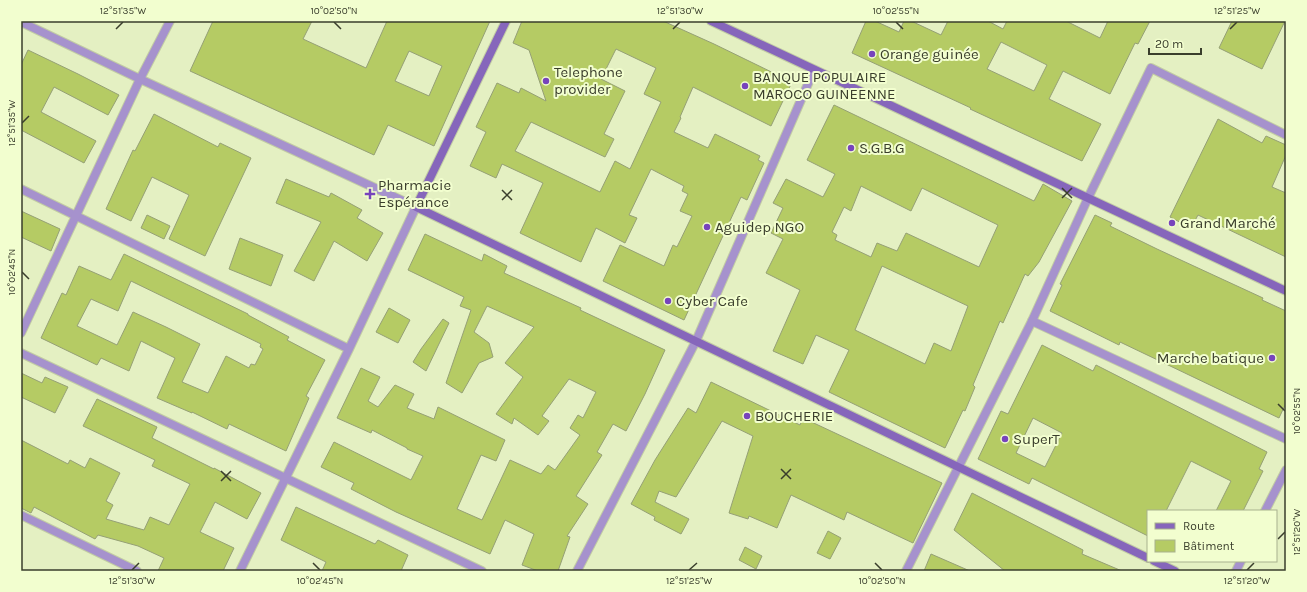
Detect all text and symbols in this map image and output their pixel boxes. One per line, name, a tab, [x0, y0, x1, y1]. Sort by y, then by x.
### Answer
text: 12°51'35"W	[100, 5, 146, 17]
text: 10°02'50"N	[310, 5, 358, 17]
text: 12°51'30"W	[657, 5, 703, 17]
text: 10°02'55"N	[873, 5, 919, 17]
text: 12°51'25"W	[1214, 5, 1260, 17]
scale bar	[1149, 30, 1201, 56]
text: 20 m	[1155, 37, 1183, 51]
place label: Orange guinée	[880, 45, 979, 63]
marker: Orange guinée	[867, 49, 877, 59]
place label: Telephone provider	[554, 63, 623, 98]
place label: BANQUE POPULAIRE MAROCO GUINEENNE	[753, 68, 895, 103]
marker: Telephone provider	[541, 76, 551, 86]
marker: BANQUE POPULAIRE MAROCO GUINEENNE	[740, 81, 750, 91]
text: 12°51'35"W	[6, 100, 18, 146]
place label: S.G.B.G	[859, 139, 905, 157]
marker: S.G.B.G	[846, 143, 856, 153]
place label: Pharmacie Espérance	[378, 176, 451, 211]
marker: Pharmacie Espérance	[365, 189, 375, 199]
place label: Grand Marché	[1180, 214, 1276, 232]
place label: Aguidep NGO	[715, 218, 804, 236]
marker: Grand Marché	[1167, 218, 1177, 228]
marker: Aguidep NGO	[702, 222, 712, 232]
text: 10°02'45"N	[6, 249, 18, 295]
place label: Cyber Cafe	[676, 292, 748, 310]
marker: Cyber Cafe	[663, 296, 673, 306]
place label: Marche batique	[1157, 349, 1264, 367]
marker: Marche batique	[1267, 353, 1277, 363]
text: 10°02'55"N	[1291, 388, 1303, 434]
place label: BOUCHERIE	[755, 407, 833, 425]
marker: BOUCHERIE	[742, 411, 752, 421]
place label: SuperT	[1013, 430, 1060, 448]
marker: SuperT	[1000, 434, 1010, 444]
text: 12°51'20"W	[1291, 509, 1303, 555]
legend	[1147, 510, 1277, 562]
text: Route	[1183, 519, 1215, 533]
text: Bâtiment	[1183, 539, 1235, 553]
text: 12°51'30"W	[109, 575, 155, 587]
text: 10°02'45"N	[297, 575, 343, 587]
text: 12°51'25"W	[666, 575, 712, 587]
text: 10°02'50"N	[858, 575, 906, 587]
text: 12°51'20"W	[1224, 575, 1270, 587]

